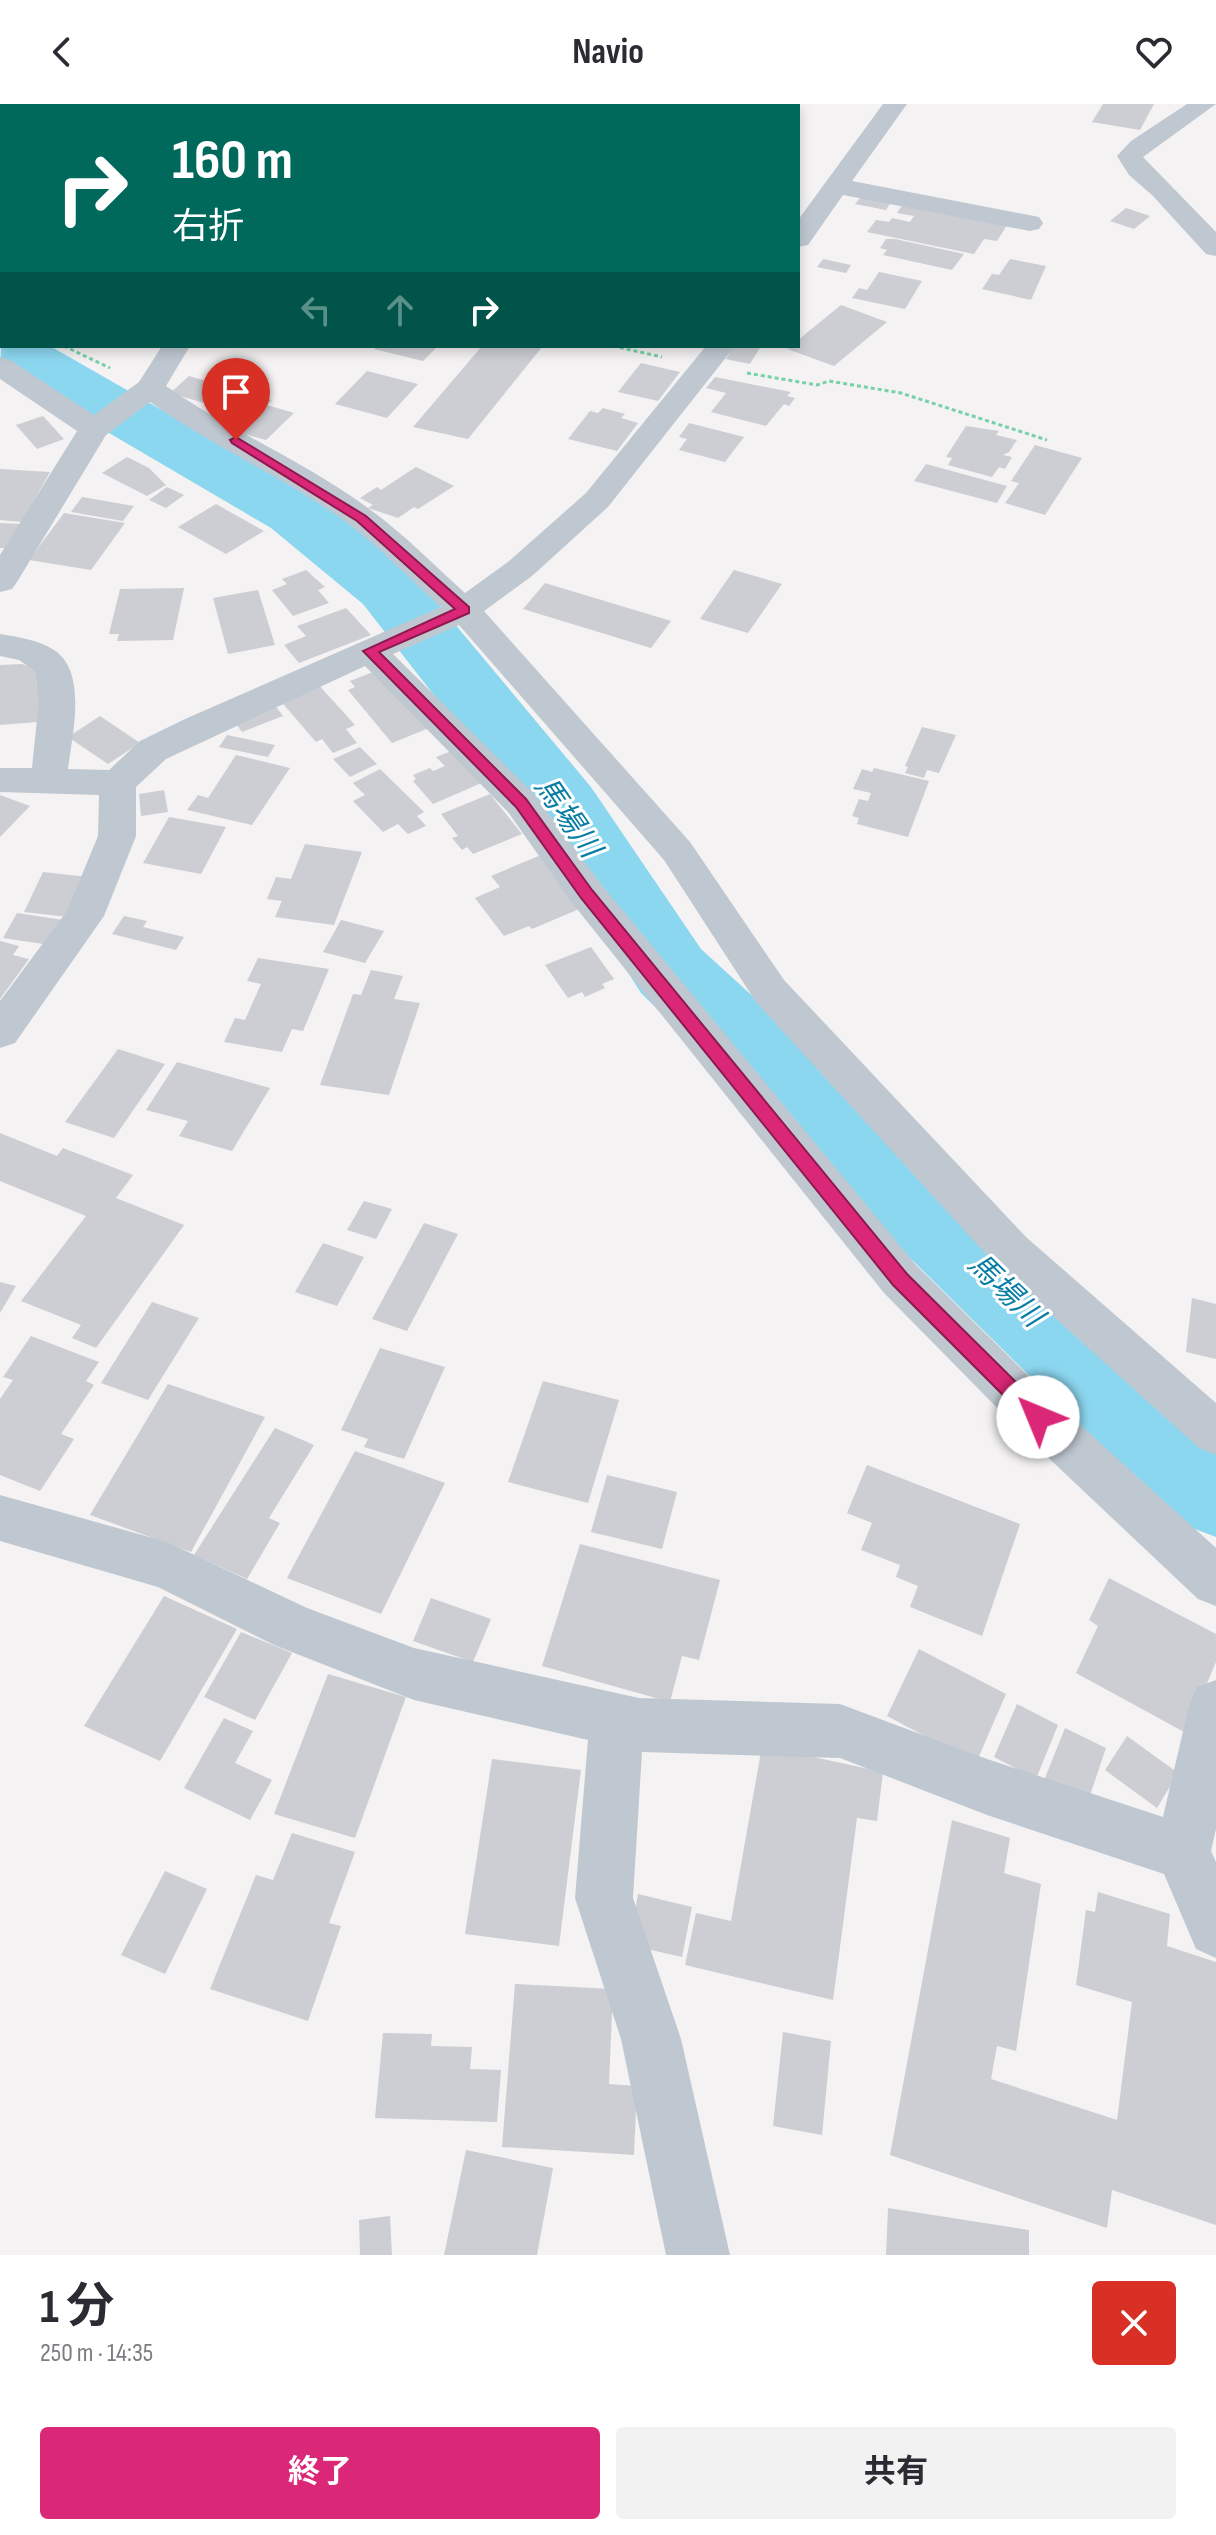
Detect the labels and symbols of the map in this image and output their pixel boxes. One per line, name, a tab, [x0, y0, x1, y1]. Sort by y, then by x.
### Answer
pin	[202, 358, 270, 440]
water label: 馬場川	[527, 770, 609, 867]
water label: 馬場川	[960, 1247, 1052, 1337]
position arrow	[996, 1375, 1080, 1459]

